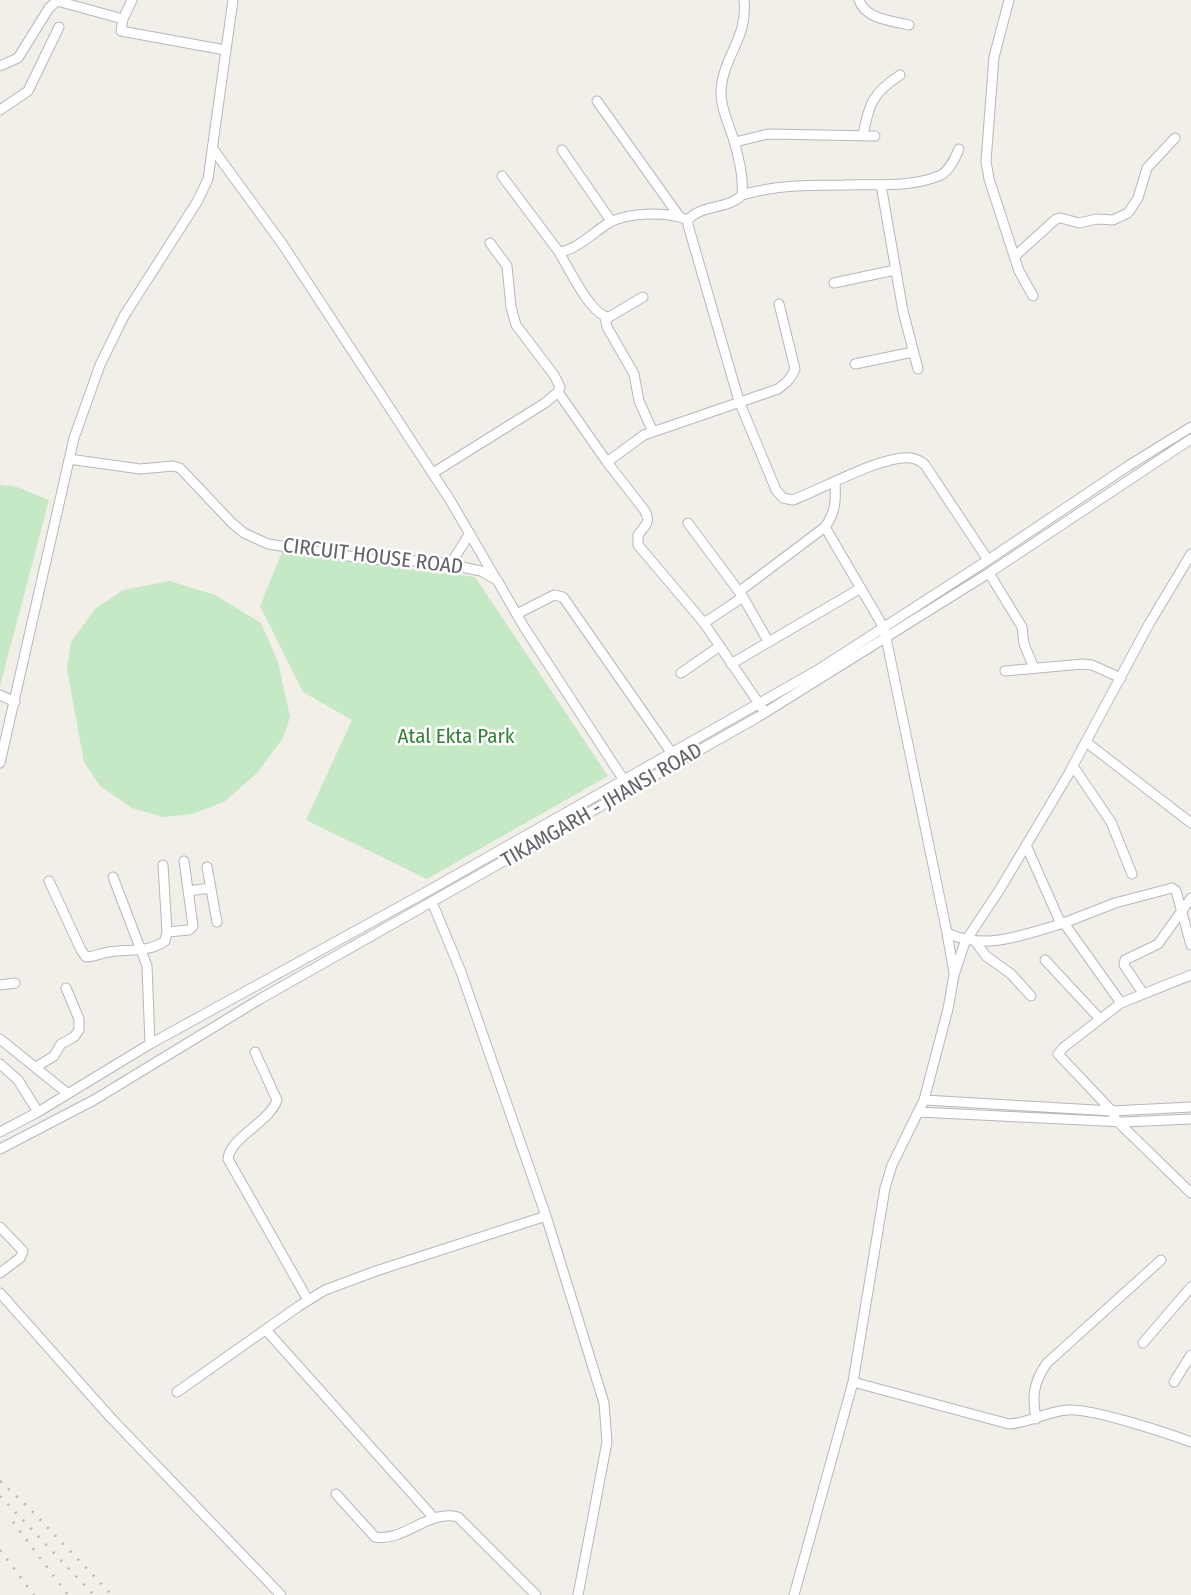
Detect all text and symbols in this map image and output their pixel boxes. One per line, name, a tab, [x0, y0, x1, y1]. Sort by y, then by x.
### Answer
street label: CIRCUIT HOUSE ROAD	[282, 533, 464, 581]
park label: Atal Ekta Park	[397, 724, 515, 750]
street label: TIKAMGARH - JHANSI ROAD	[497, 738, 707, 874]

